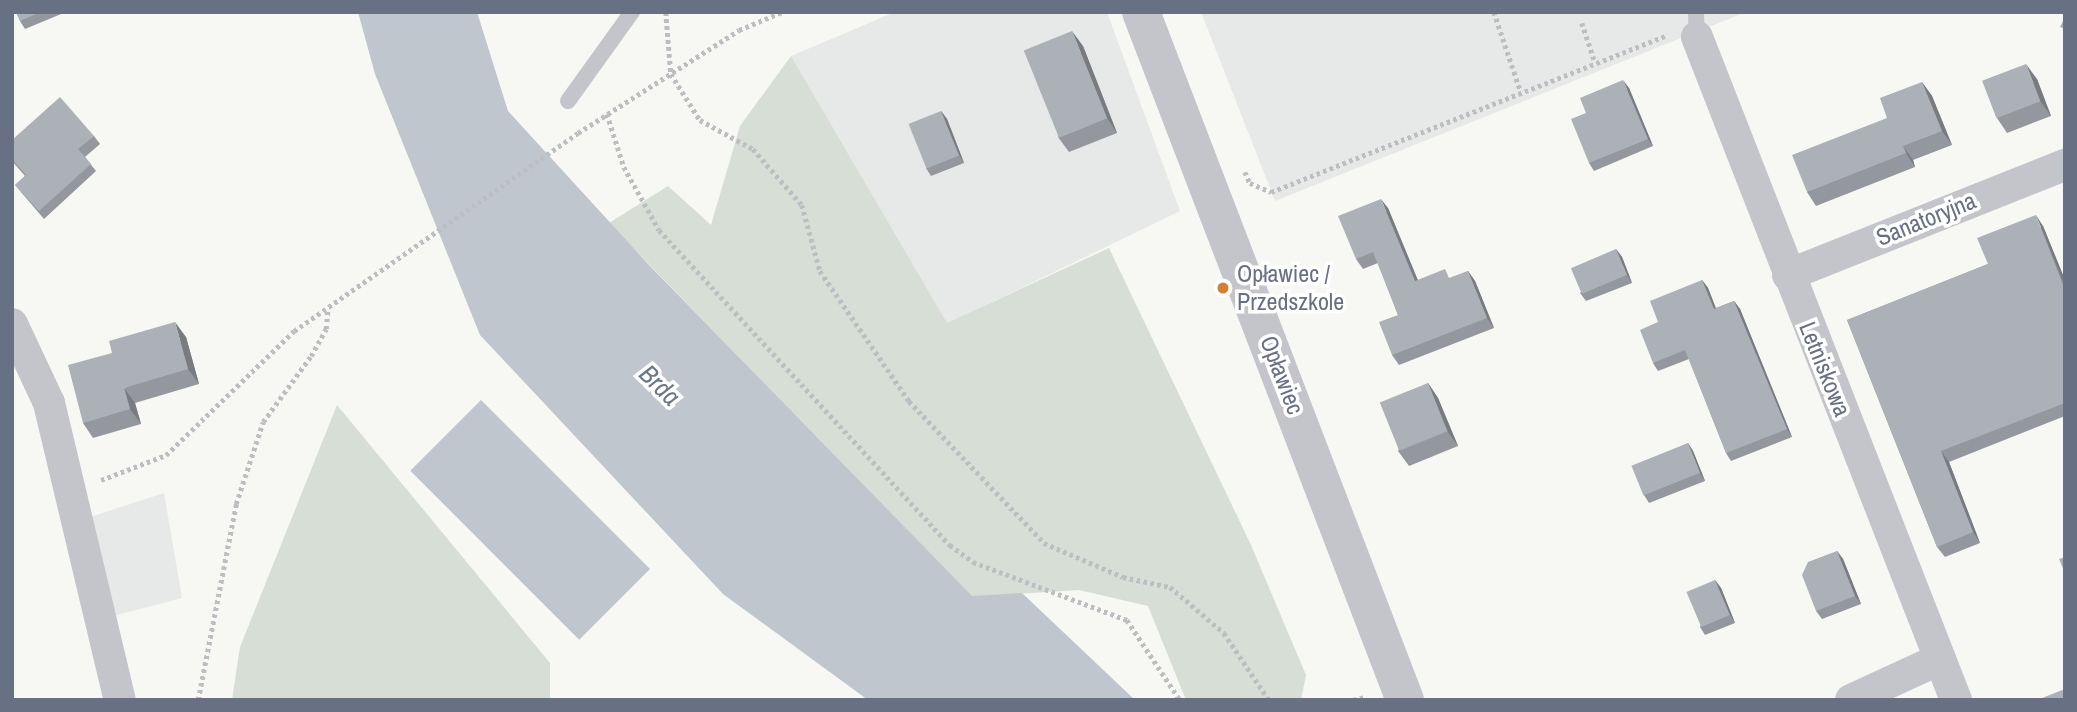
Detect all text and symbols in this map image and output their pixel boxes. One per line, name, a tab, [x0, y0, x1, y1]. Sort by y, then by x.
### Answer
street label: Sanatoryjna	[1872, 186, 1980, 252]
place label: Opławiec / Przedszkole	[1237, 260, 1344, 316]
marker: Opławiec / Przedszkole	[1215, 280, 1231, 296]
street label: Letniskowa	[1793, 317, 1857, 421]
street label: Opławiec	[1254, 332, 1310, 418]
water label: Brda	[633, 358, 687, 412]

